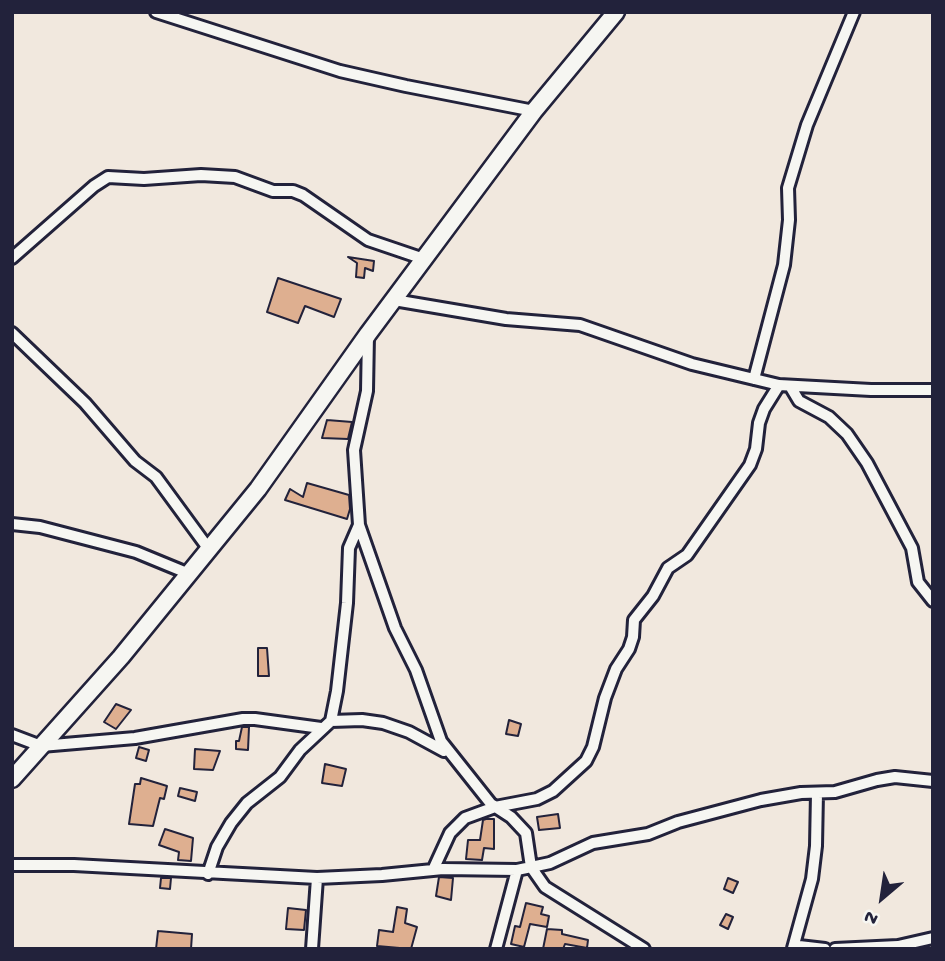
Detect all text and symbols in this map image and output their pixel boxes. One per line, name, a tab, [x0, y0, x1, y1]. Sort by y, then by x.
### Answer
north arrow	[847, 863, 917, 933]
text: N	[861, 904, 883, 930]

